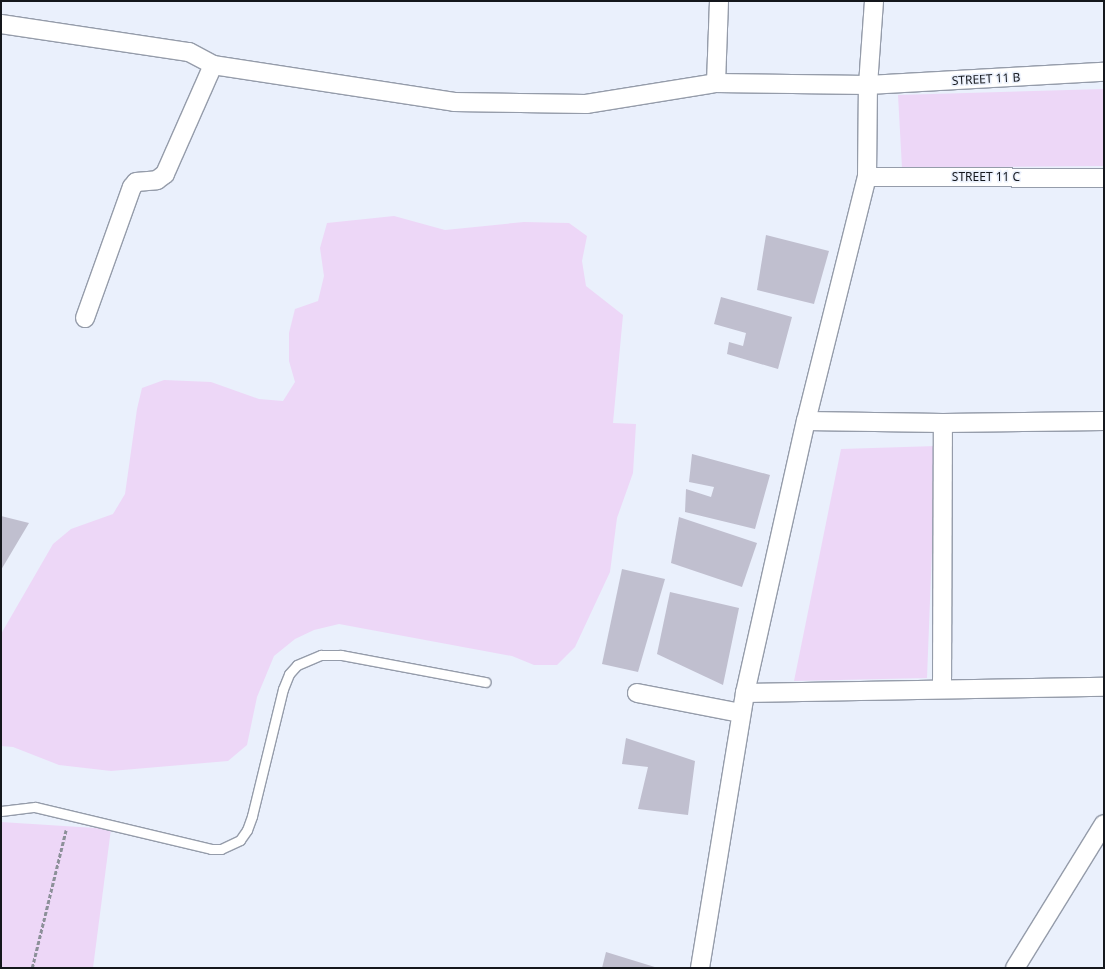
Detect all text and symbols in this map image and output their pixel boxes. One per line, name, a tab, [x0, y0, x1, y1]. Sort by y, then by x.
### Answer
street label: STREET 11 B	[951, 70, 1021, 88]
street label: STREET 11 C	[952, 170, 1020, 184]

